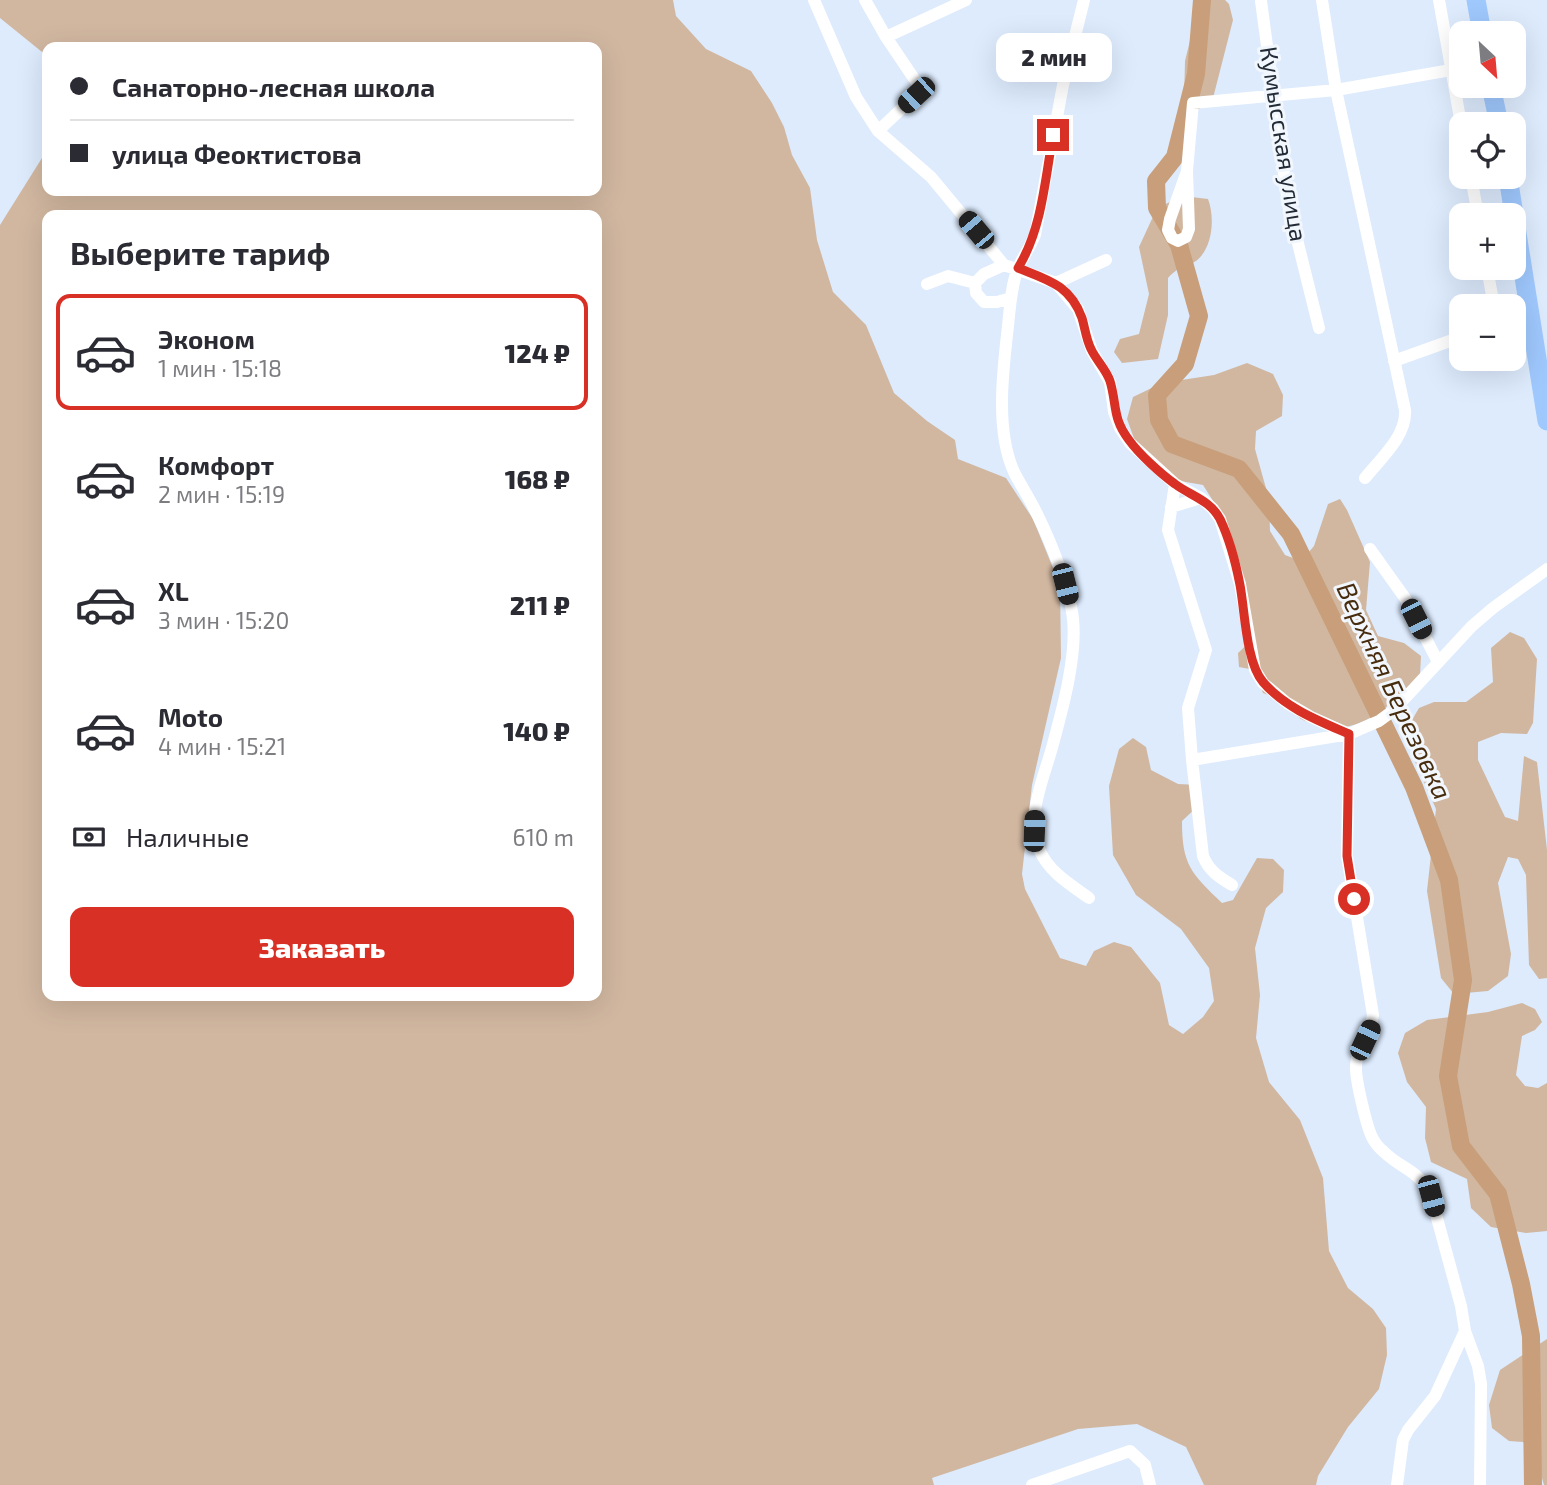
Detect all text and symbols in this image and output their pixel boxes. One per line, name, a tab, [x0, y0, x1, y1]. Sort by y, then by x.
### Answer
north arrow	[1449, 21, 1526, 98]
map controls	[1449, 21, 1526, 371]
callout: 2 мин	[995, 33, 1111, 82]
text: 2 мин	[1021, 43, 1087, 71]
street label: Кумысская улица	[1254, 44, 1314, 244]
text: Санаторно-лесная школа	[112, 71, 435, 102]
car	[894, 73, 939, 117]
button: locate	[1449, 112, 1526, 189]
route end	[1037, 119, 1069, 151]
text: улица Феоктистова	[112, 138, 362, 169]
button: +	[1449, 203, 1526, 280]
car	[955, 207, 998, 253]
text: Выберите тариф	[70, 233, 330, 271]
button: −	[1449, 294, 1526, 371]
icon: car	[74, 321, 137, 384]
text: Эконом	[158, 323, 255, 354]
text: 124 ₽	[505, 337, 570, 368]
text: 1 мин · 15:18	[158, 354, 282, 382]
icon: car	[74, 447, 137, 510]
text: Комфорт	[158, 449, 274, 480]
text: 168 ₽	[505, 463, 570, 494]
text: 2 мин · 15:19	[158, 480, 285, 508]
car	[1050, 561, 1081, 607]
icon: car	[74, 573, 137, 636]
text: XL	[158, 575, 189, 606]
water label: Верхняя Березовка	[1331, 577, 1459, 804]
text: 211 ₽	[510, 589, 570, 620]
car	[1398, 596, 1435, 642]
text: 3 мин · 15:20	[158, 606, 289, 634]
icon: car	[74, 699, 137, 762]
text: Moto	[158, 701, 223, 732]
text: 140 ₽	[503, 715, 570, 746]
text: 4 мин · 15:21	[158, 732, 286, 760]
car	[1023, 810, 1046, 852]
icon: cash	[70, 818, 108, 856]
text: Наличные	[126, 821, 249, 852]
text: 610 m	[513, 823, 574, 851]
route start	[1338, 883, 1370, 915]
button: Заказать	[70, 907, 574, 987]
car	[1347, 1017, 1384, 1063]
car	[1416, 1173, 1447, 1219]

